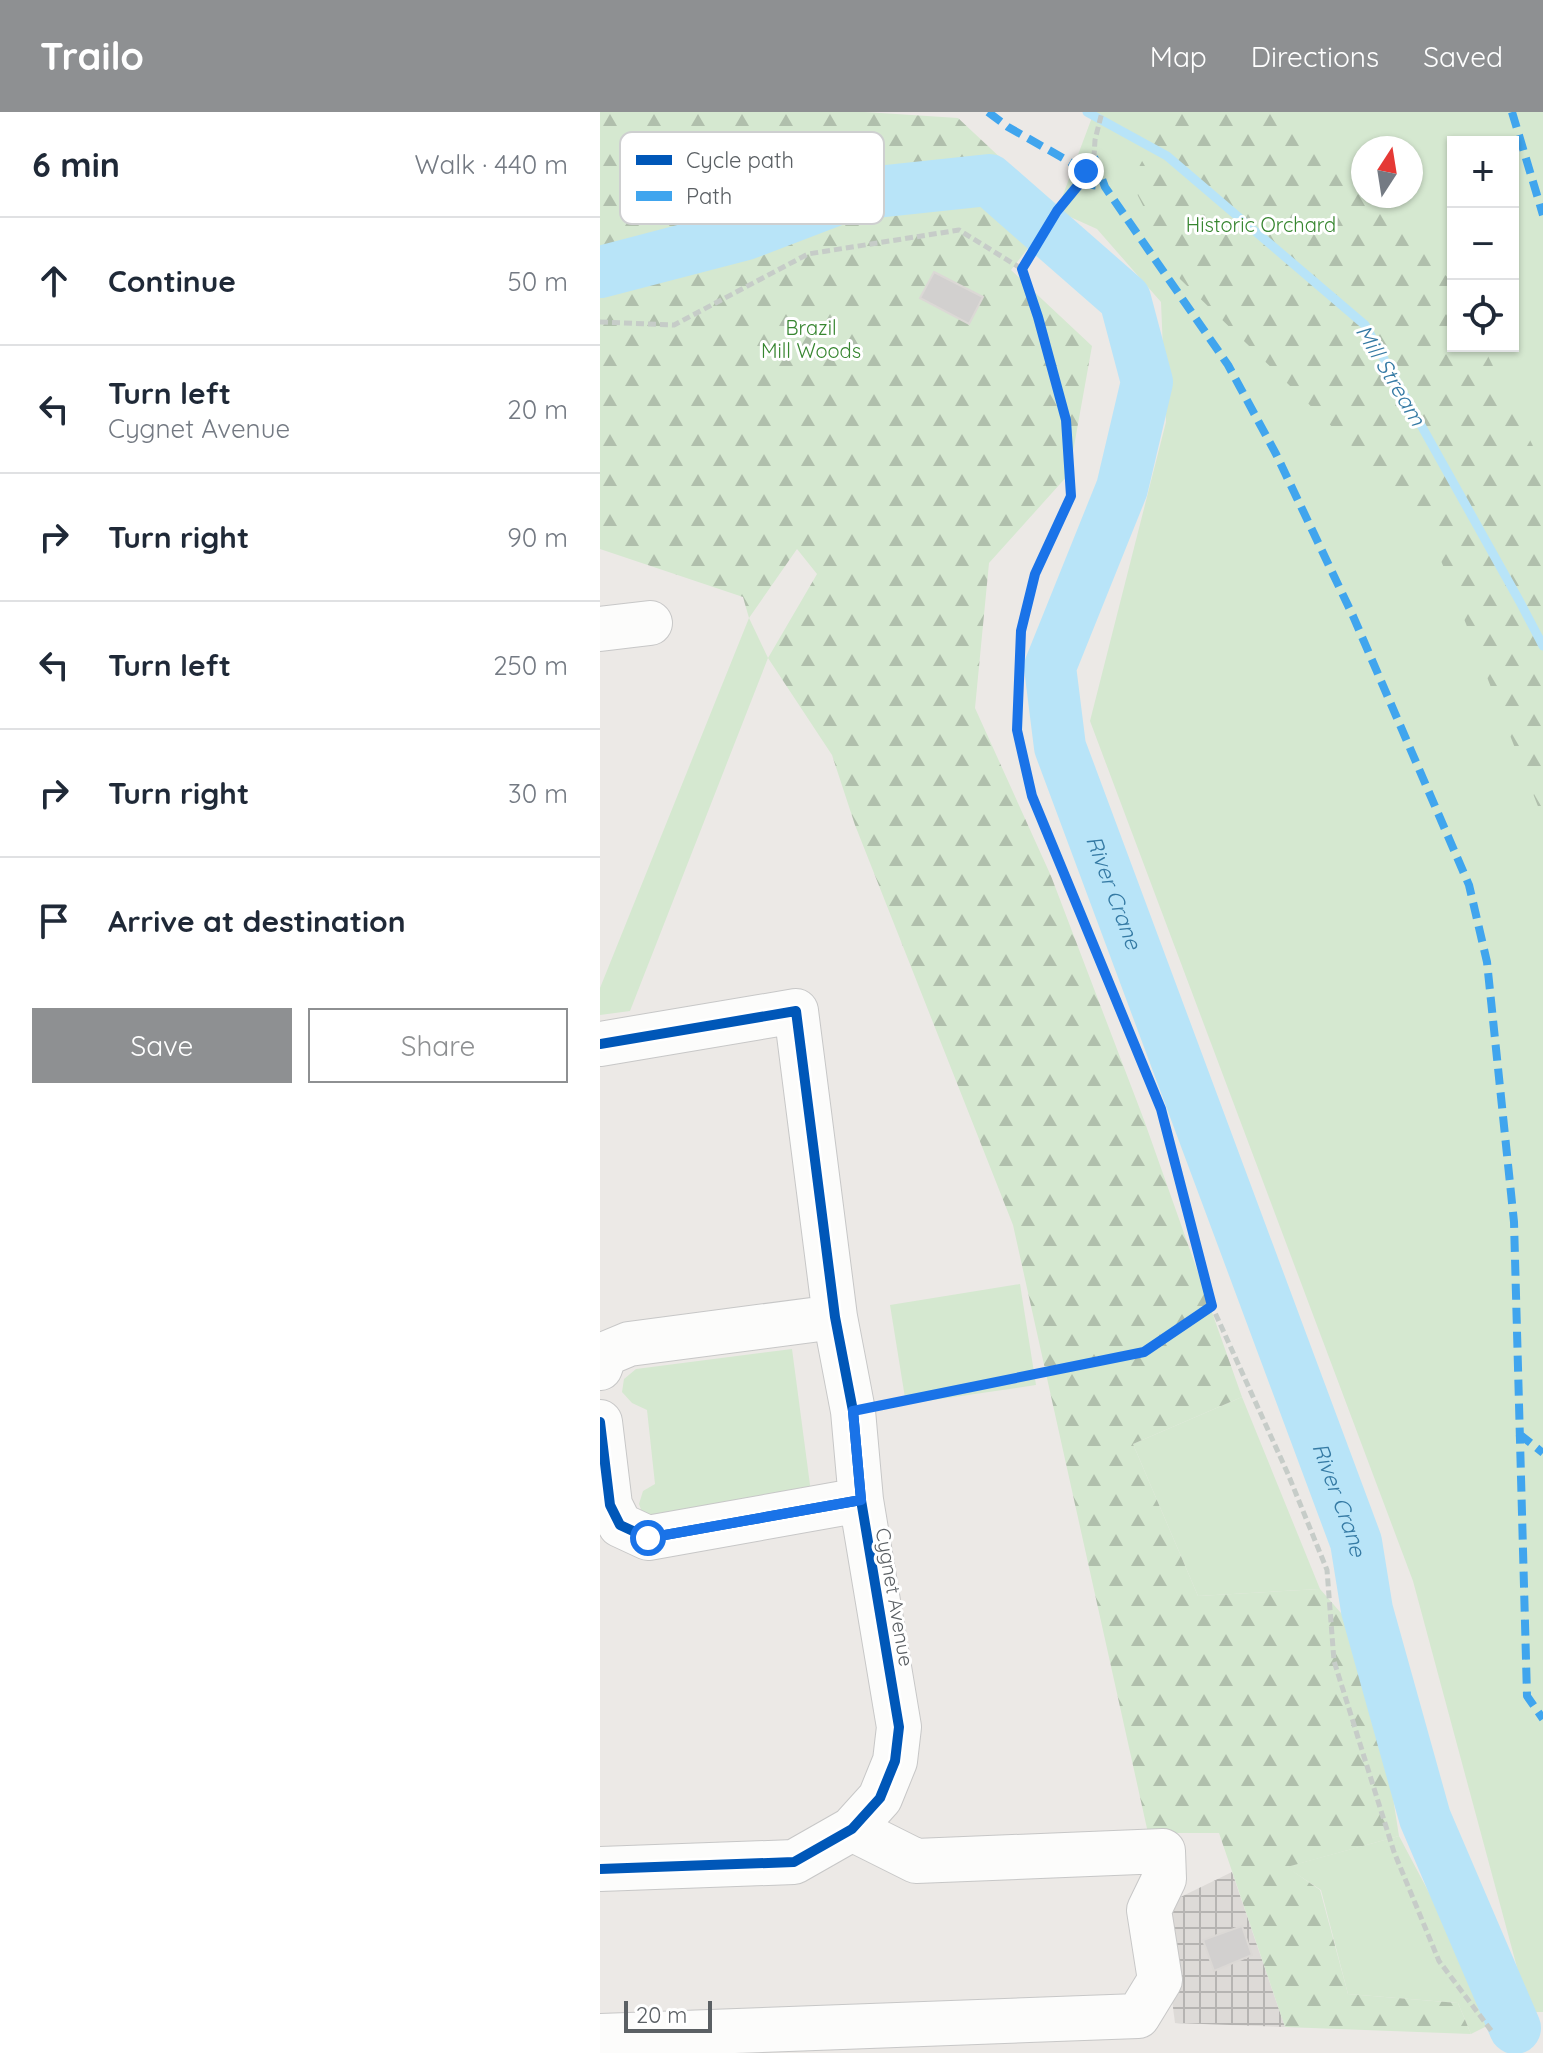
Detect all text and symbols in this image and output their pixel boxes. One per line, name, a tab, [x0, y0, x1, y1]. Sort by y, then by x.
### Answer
text: Trailo	[40, 32, 144, 80]
text: Map	[1150, 39, 1207, 74]
text: Directions	[1251, 39, 1379, 74]
text: Saved	[1423, 39, 1503, 74]
legend	[620, 132, 884, 224]
north arrow	[1351, 136, 1423, 208]
map controls	[1447, 136, 1519, 352]
button: +	[1447, 136, 1519, 208]
text: 6 min	[32, 143, 120, 186]
text: Cycle path	[686, 146, 794, 174]
text: Walk · 440 m	[415, 148, 568, 181]
route end	[1068, 153, 1104, 189]
text: Path	[686, 182, 732, 210]
button: −	[1447, 208, 1519, 280]
park label: Historic Orchard	[1186, 212, 1336, 237]
icon: ahead	[32, 259, 76, 303]
text: Continue	[108, 262, 236, 300]
text: 50 m	[508, 265, 568, 298]
button: locate	[1447, 280, 1519, 352]
park label: Brazil Mill Woods	[761, 315, 861, 363]
water label: Mill Stream	[1350, 319, 1433, 431]
text: Turn left	[108, 374, 231, 412]
icon: left	[32, 387, 76, 431]
text: 20 m	[507, 393, 568, 426]
text: Cygnet Avenue	[108, 412, 290, 445]
icon: right	[32, 515, 76, 559]
text: Turn right	[108, 518, 249, 556]
text: 90 m	[507, 521, 568, 554]
icon: left	[32, 643, 76, 687]
text: Turn left	[108, 646, 231, 684]
text: 250 m	[493, 649, 568, 682]
icon: right	[32, 771, 76, 815]
text: Turn right	[108, 774, 249, 812]
text: 30 m	[508, 777, 568, 810]
water label: River Crane	[1080, 832, 1149, 954]
icon: arrive	[32, 899, 76, 943]
text: Arrive at destination	[108, 902, 406, 940]
button: Save	[32, 1008, 292, 1083]
button: Share	[308, 1008, 568, 1083]
water label: River Crane	[1306, 1439, 1372, 1560]
route start	[630, 1520, 666, 1556]
street label: Cygnet Avenue	[871, 1526, 919, 1668]
scale bar	[624, 1997, 712, 2033]
text: 20 m	[636, 2001, 687, 2029]

